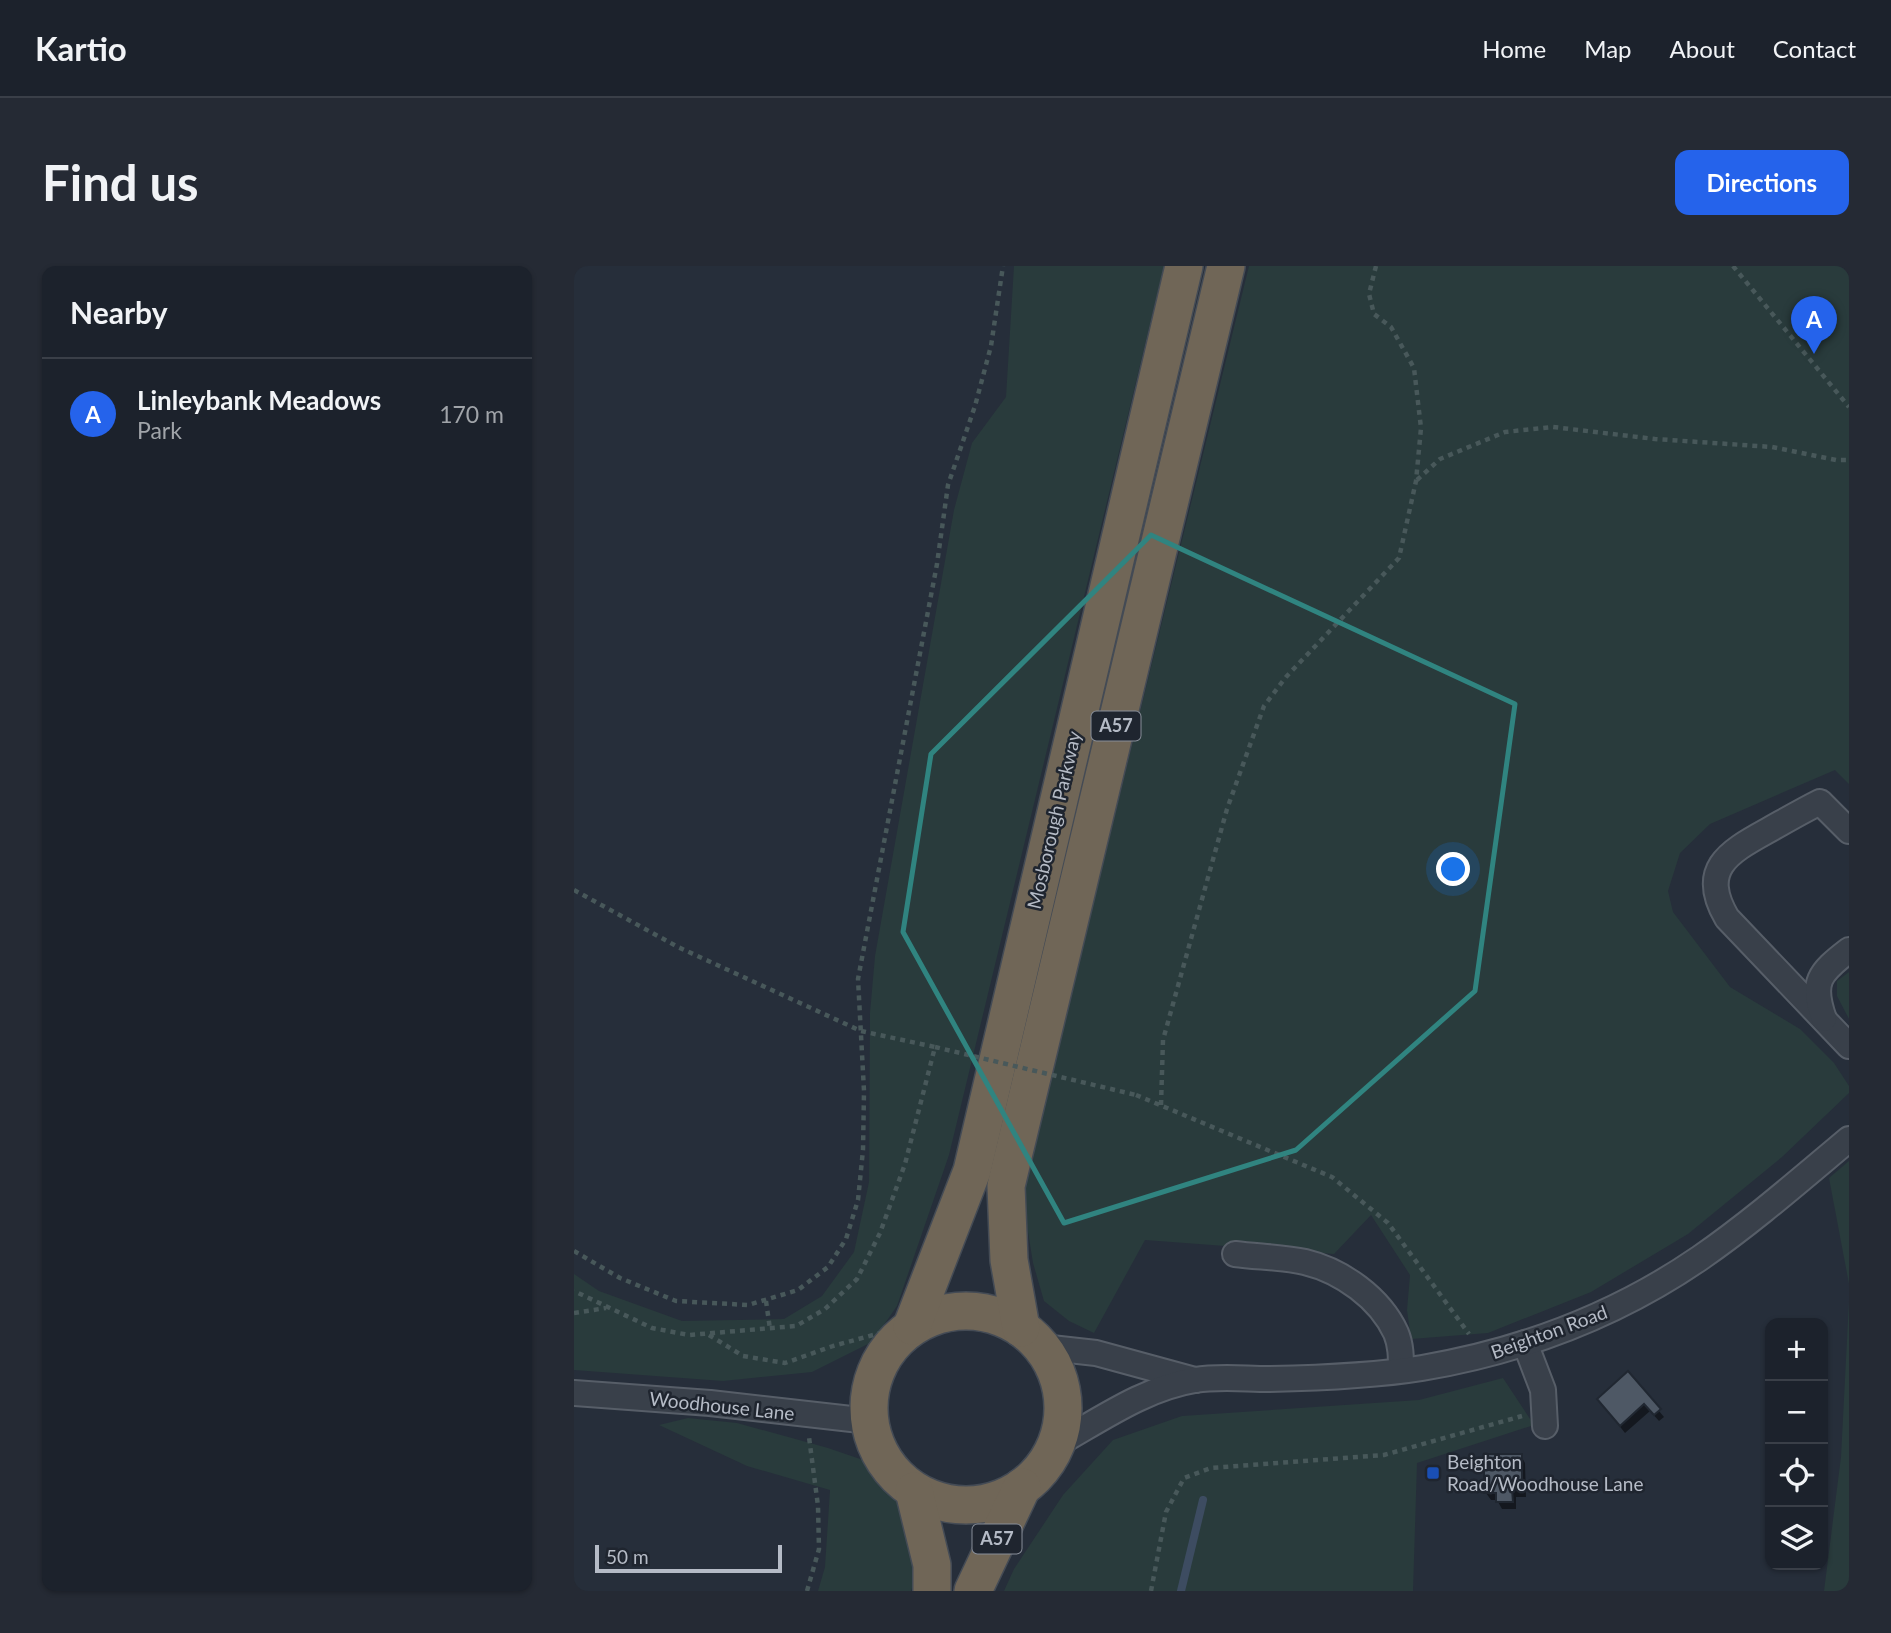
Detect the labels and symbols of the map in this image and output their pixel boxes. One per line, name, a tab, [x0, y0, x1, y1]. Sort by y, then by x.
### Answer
pin: A	[1791, 296, 1837, 354]
road number: A57	[1092, 712, 1140, 740]
street label: Mosborough Parkway	[1022, 728, 1085, 911]
your location	[1436, 852, 1470, 886]
street label: Beighton Road	[1487, 1300, 1610, 1363]
street label: Woodhouse Lane	[648, 1386, 796, 1425]
place label: Beighton Road/Woodhouse Lane	[1447, 1450, 1643, 1495]
marker: Beighton Road/Woodhouse Lane	[1425, 1465, 1441, 1481]
road number: A57	[972, 1524, 1022, 1554]
scale bar	[595, 1542, 782, 1574]

